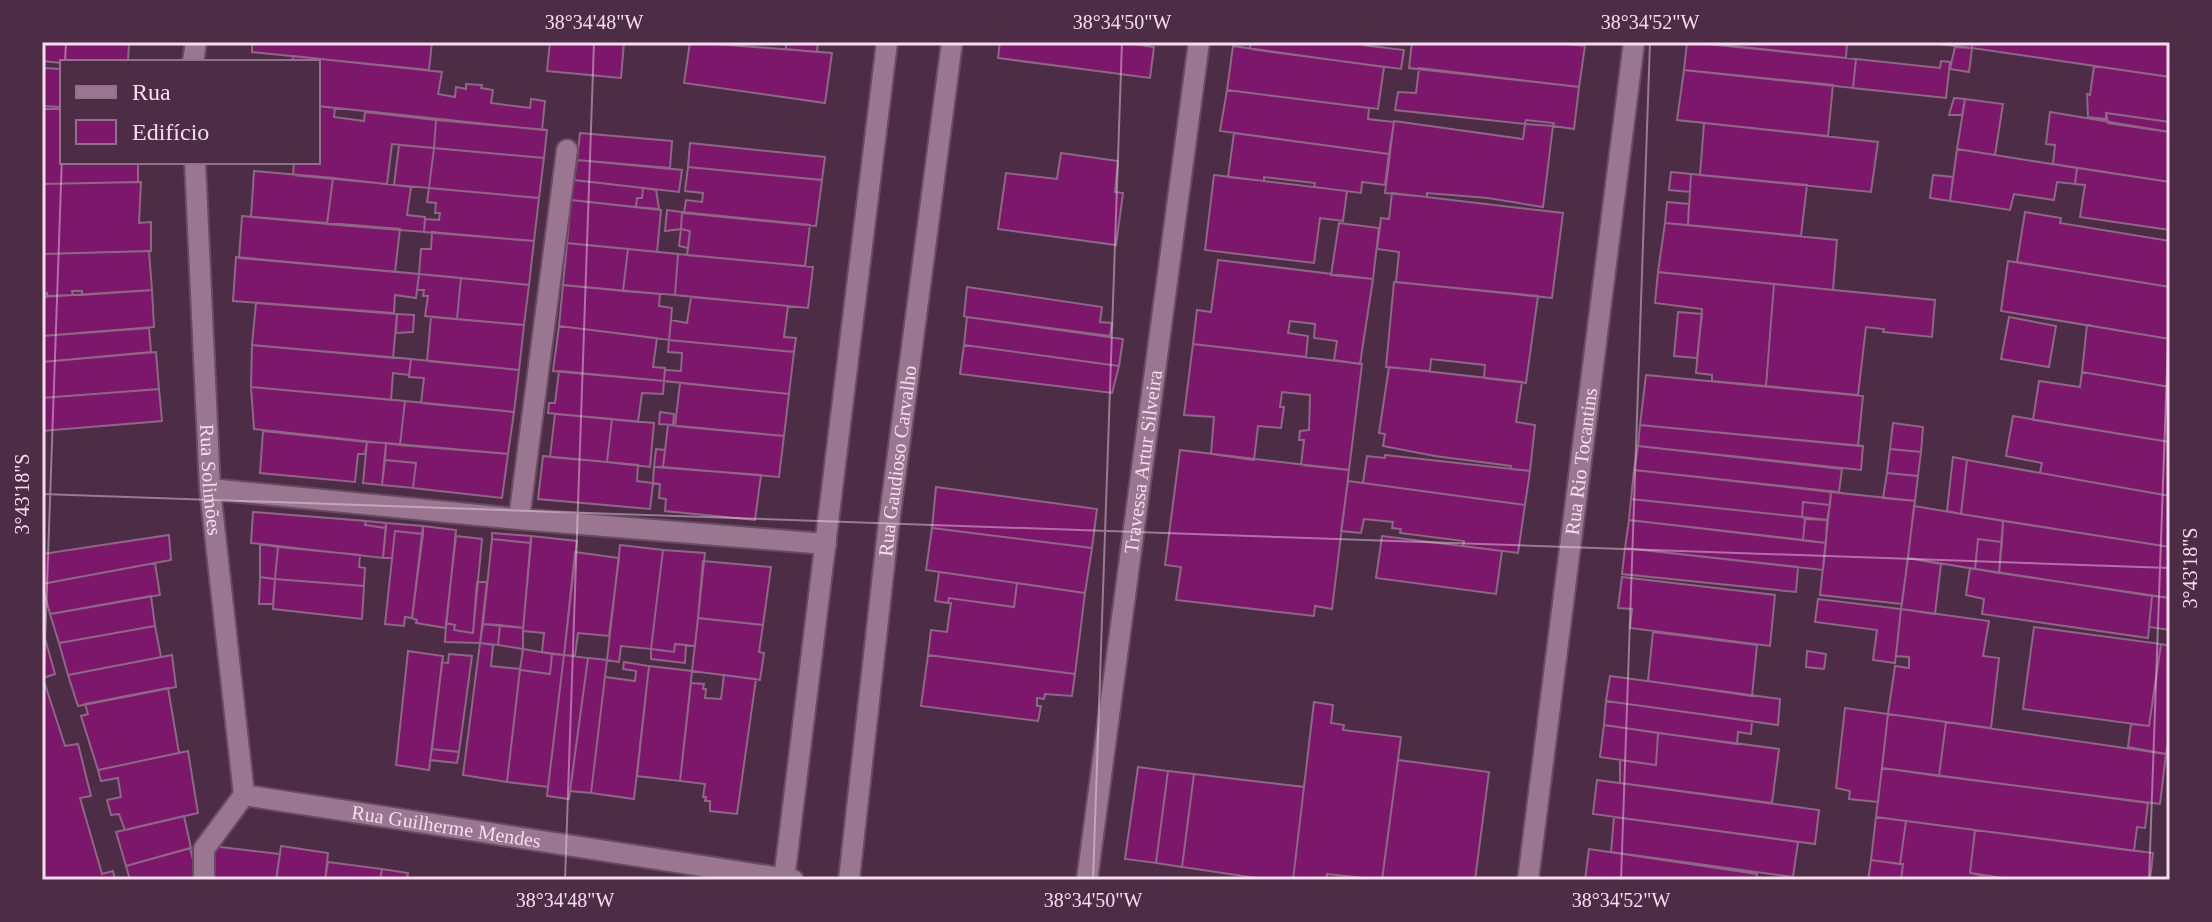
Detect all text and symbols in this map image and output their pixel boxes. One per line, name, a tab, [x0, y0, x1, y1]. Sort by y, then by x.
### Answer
text: 38°34'48"W	[545, 11, 643, 33]
text: 38°34'50"W	[1073, 11, 1171, 33]
text: 38°34'52"W	[1601, 11, 1699, 33]
legend	[60, 60, 320, 164]
text: Rua	[132, 79, 171, 105]
text: Edifício	[132, 119, 209, 145]
street label: Rua Gaudioso Carvalho	[874, 364, 920, 557]
street label: Travessa Artur Silveira	[1120, 368, 1166, 555]
street label: Rua Rio Tocantins	[1561, 386, 1601, 536]
street label: Rua Solimões	[196, 423, 226, 537]
text: 3°43'18"S	[11, 454, 33, 534]
text: 3°43'18"S	[2179, 528, 2201, 608]
street label: Rua Guilherme Mendes	[350, 801, 543, 852]
text: 38°34'48"W	[516, 889, 614, 911]
text: 38°34'50"W	[1044, 889, 1142, 911]
text: 38°34'52"W	[1572, 889, 1670, 911]

